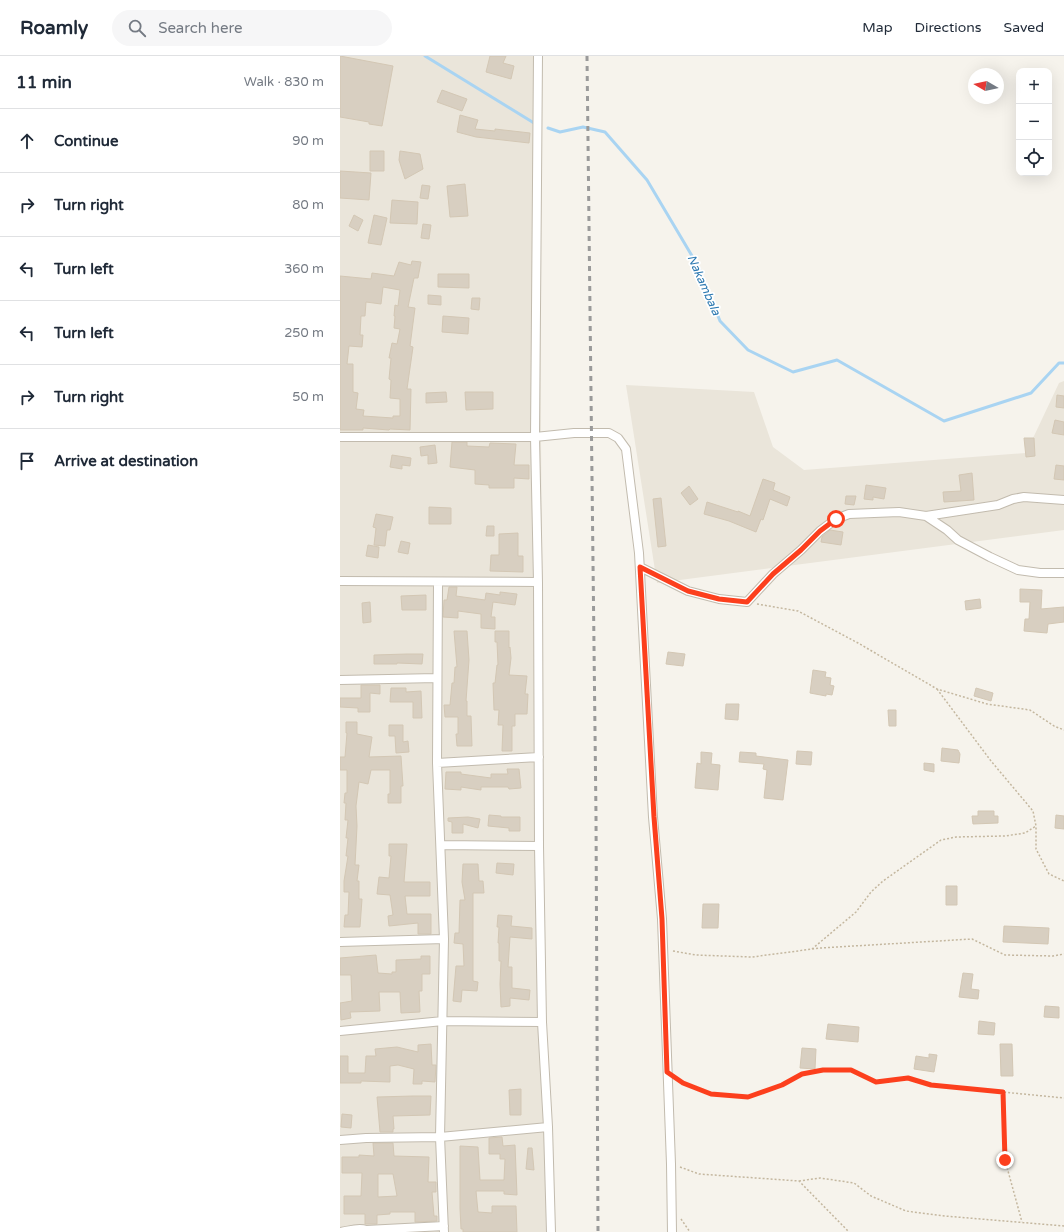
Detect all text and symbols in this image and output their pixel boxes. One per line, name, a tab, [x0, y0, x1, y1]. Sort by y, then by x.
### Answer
search box	[112, 10, 392, 46]
text: Roamly	[20, 17, 88, 39]
icon: search	[126, 17, 148, 39]
text: Search here	[158, 19, 243, 37]
text: Map	[862, 19, 893, 36]
text: Directions	[915, 19, 982, 36]
text: Saved	[1004, 19, 1044, 36]
north arrow	[968, 68, 1004, 104]
map controls	[1016, 68, 1052, 176]
button: +	[1016, 68, 1052, 104]
text: 11 min	[16, 72, 72, 93]
text: Walk · 830 m	[244, 74, 324, 90]
button: −	[1016, 104, 1052, 140]
icon: ahead	[16, 130, 38, 152]
text: Continue	[54, 132, 118, 150]
text: 90 m	[292, 133, 324, 149]
button: locate	[1016, 140, 1052, 176]
icon: right	[16, 194, 38, 216]
text: Turn right	[54, 196, 124, 214]
text: 80 m	[292, 197, 324, 213]
water label: Nakambala	[684, 253, 724, 318]
icon: left	[16, 258, 38, 280]
text: Turn left	[54, 260, 114, 278]
text: 360 m	[284, 261, 324, 277]
icon: left	[16, 322, 38, 344]
text: Turn left	[54, 324, 114, 342]
text: 250 m	[284, 325, 324, 341]
icon: right	[16, 386, 38, 408]
text: Turn right	[54, 388, 124, 406]
text: 50 m	[292, 389, 324, 405]
icon: arrive	[16, 450, 38, 472]
text: Arrive at destination	[54, 452, 198, 470]
route start	[827, 510, 845, 528]
route end	[996, 1151, 1014, 1169]

